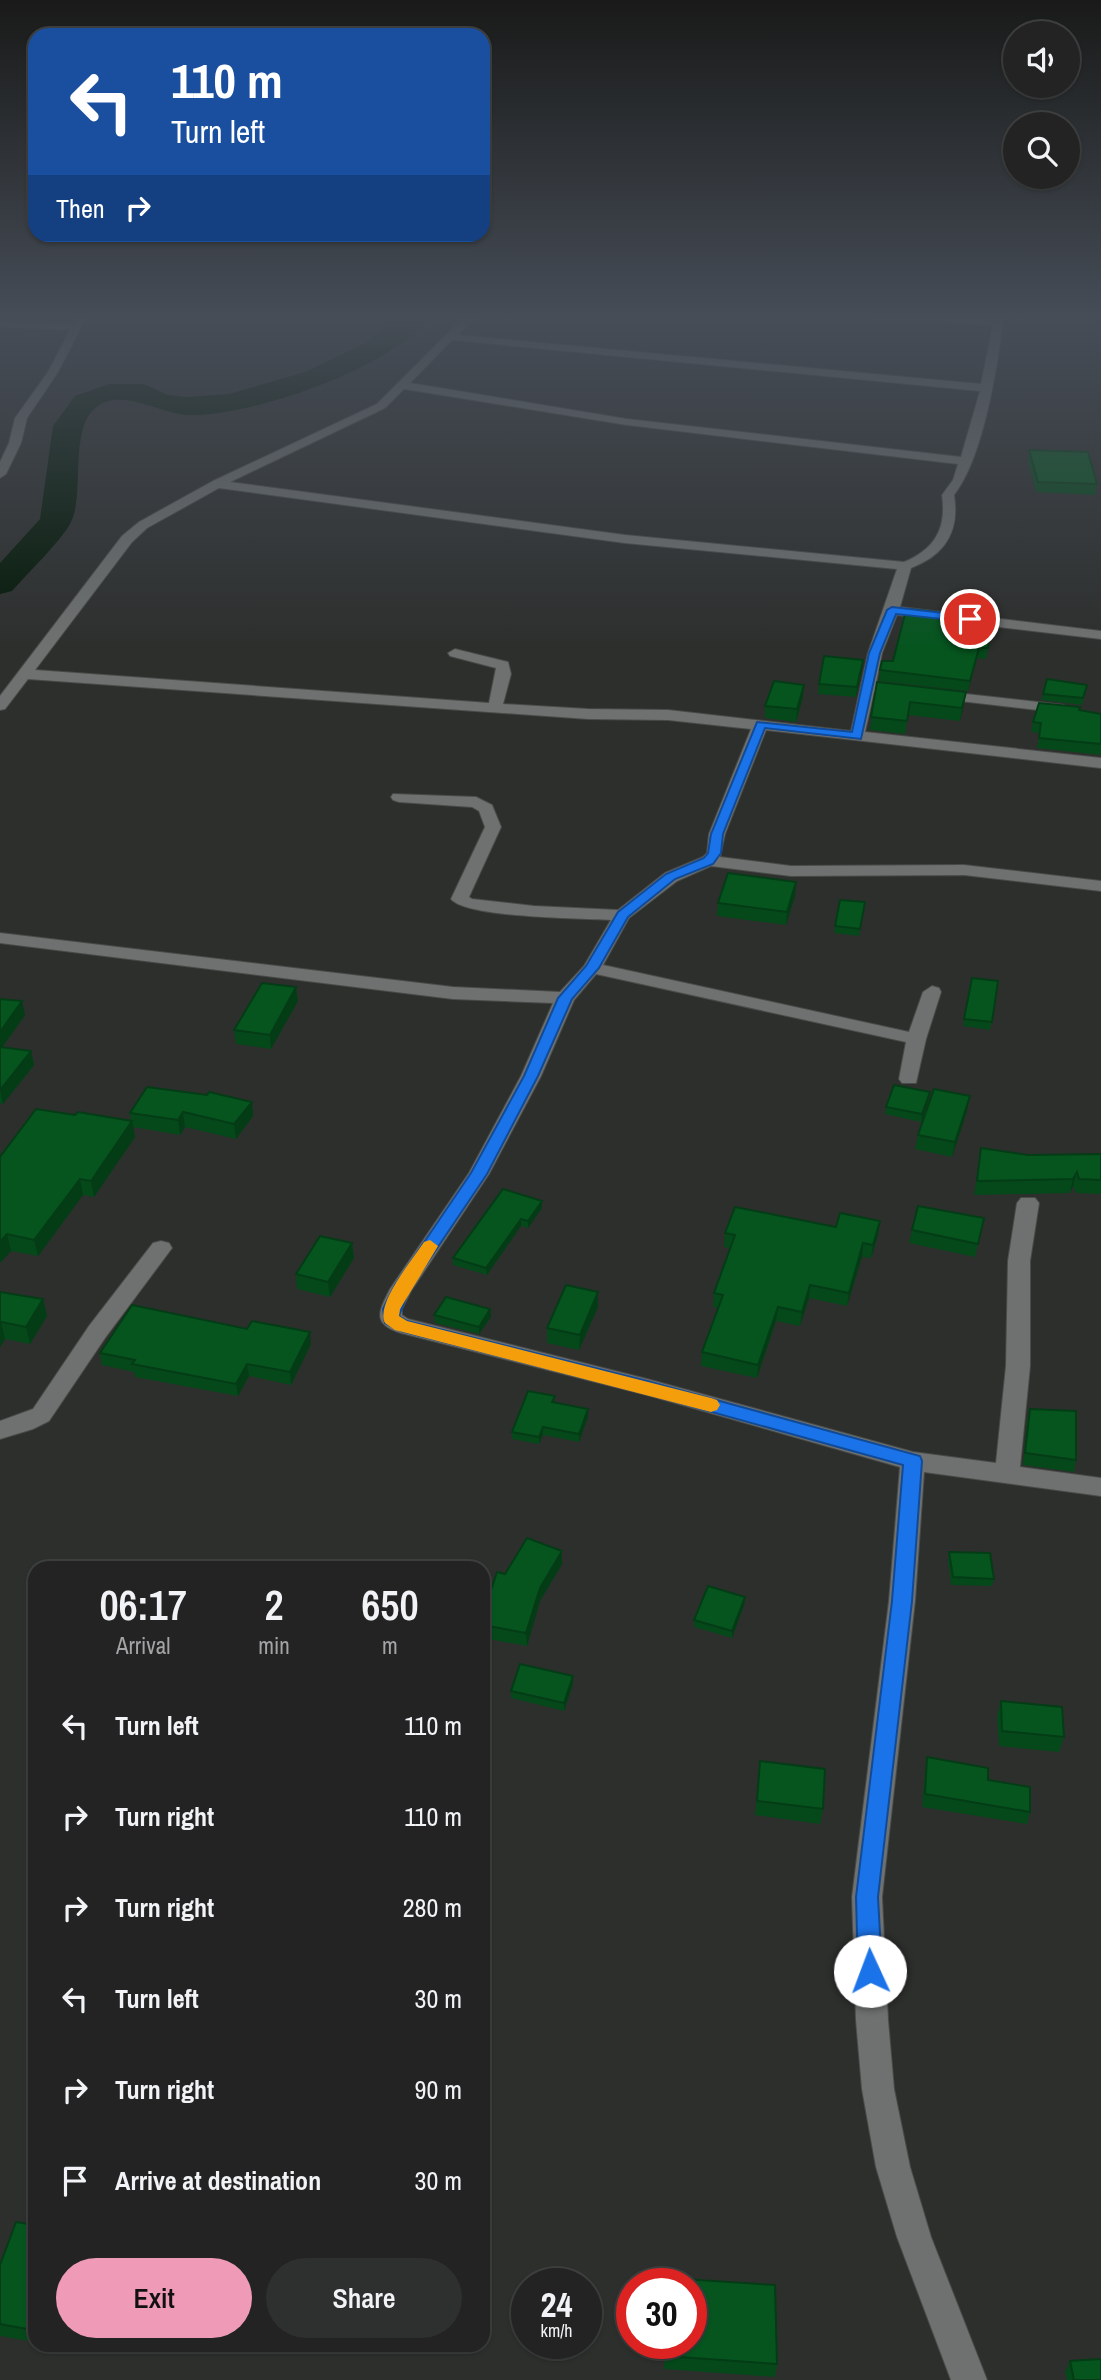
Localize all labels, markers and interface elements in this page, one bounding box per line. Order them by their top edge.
map controls [1003,21,1080,189]
button: sound [1003,21,1080,98]
text: 110 m [171,47,283,113]
icon: left [56,56,147,147]
text: Turn left [171,110,265,153]
button: search [1003,112,1080,189]
icon: right [119,189,157,227]
text: Then [56,191,105,226]
pin [940,589,1000,649]
icon: arrive [951,600,989,638]
text: 06:17 [99,1577,187,1633]
text: 2 [264,1577,284,1633]
text: 650 [361,1577,419,1633]
text: Arrival [116,1630,170,1661]
text: min [258,1630,290,1661]
text: m [382,1630,398,1661]
icon: left [56,1707,94,1745]
text: Turn left [115,1708,199,1743]
text: 110 m [404,1708,462,1743]
icon: right [56,1798,94,1836]
text: Turn right [115,1799,214,1834]
text: 110 m [404,1799,462,1834]
icon: right [56,1889,94,1927]
text: Turn right [115,1890,214,1925]
text: 280 m [403,1890,462,1925]
position arrow [833,1934,907,2008]
icon: left [56,1980,94,2018]
text: Turn left [115,1981,199,2016]
text: 30 m [415,1981,462,2016]
icon: right [56,2071,94,2109]
text: Turn right [115,2072,214,2107]
text: 90 m [415,2072,462,2107]
icon: arrive [56,2162,94,2200]
text: Arrive at destination [115,2163,321,2198]
text: 30 m [415,2163,462,2198]
button: Exit [56,2258,252,2338]
button: Share [266,2258,462,2338]
speed limit sign: 30 [616,2268,707,2359]
text: 24 [541,2281,572,2328]
text: km/h [541,2318,573,2343]

